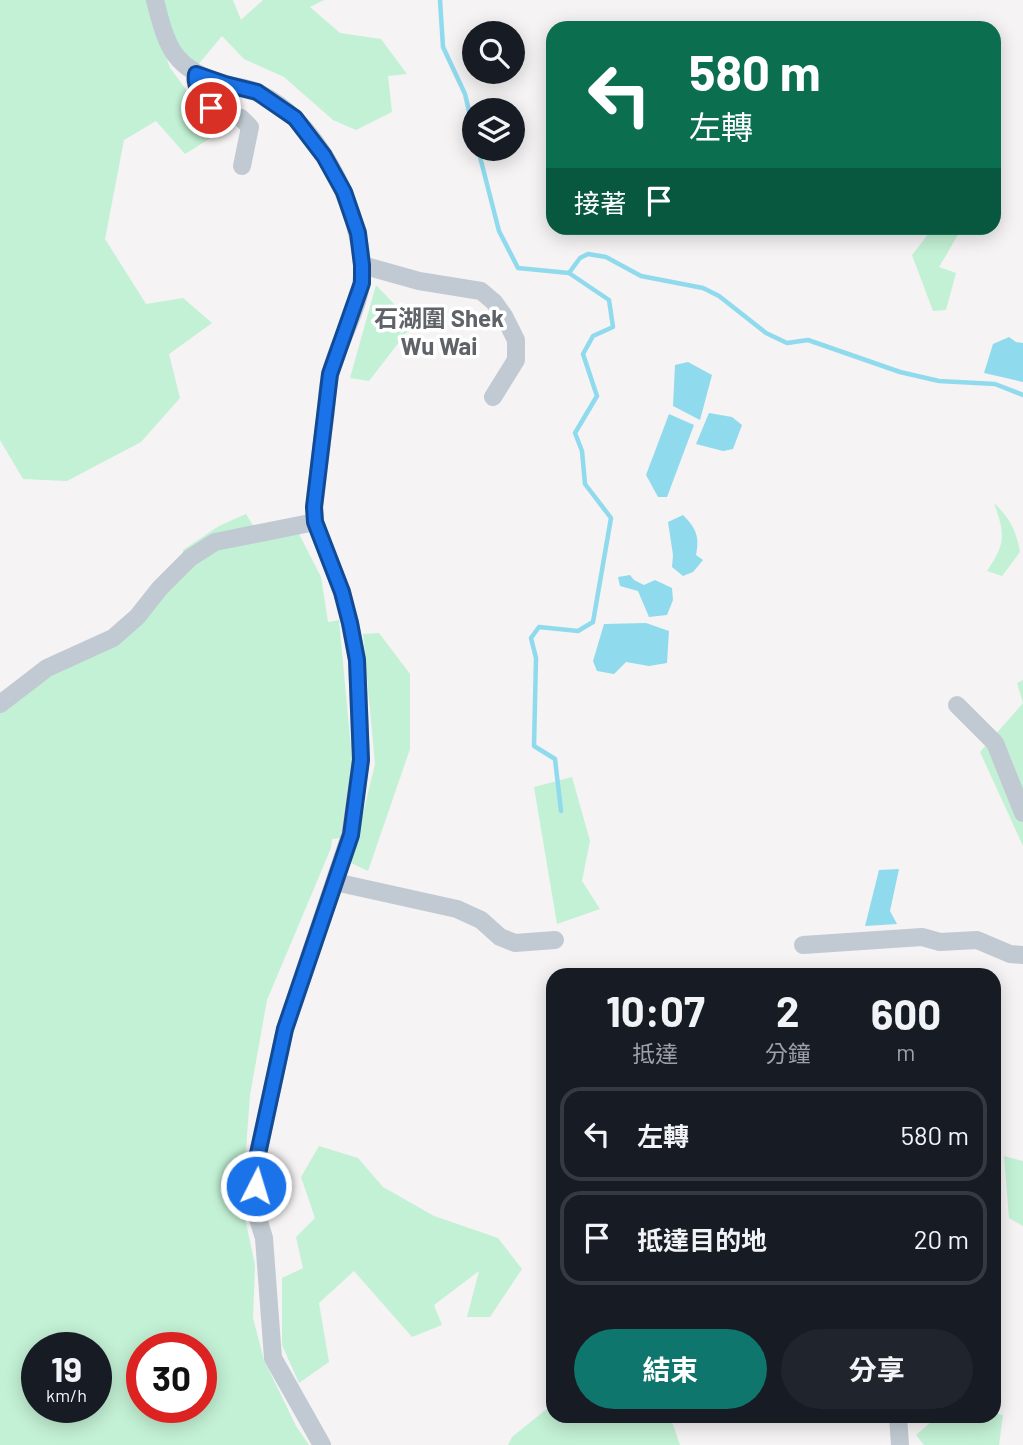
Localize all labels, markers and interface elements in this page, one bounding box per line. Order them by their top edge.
map controls [462,21,525,161]
button: search [462,21,525,84]
text: 580 m [689,42,821,101]
icon: left [574,49,665,140]
pin [181,78,241,138]
icon: arrive [192,89,230,127]
button: layers [462,98,525,161]
text: 左轉 [689,107,753,145]
icon: arrive [640,182,678,220]
text: 接著 [574,187,626,218]
district label: 石湖圍 Shek Wu Wai [374,303,504,360]
text: 10:07 [606,985,705,1035]
text: 2 [776,985,799,1035]
text: 600 [871,988,941,1038]
text: m [896,1038,915,1066]
text: 抵達 [632,1039,678,1067]
text: 分鐘 [765,1039,811,1067]
icon: left [578,1115,616,1153]
text: 580 m [901,1119,969,1150]
text: 左轉 [637,1120,689,1151]
position arrow [219,1149,293,1223]
icon: arrive [578,1219,616,1257]
text: 20 m [914,1223,969,1254]
text: 抵達目的地 [637,1224,767,1255]
button: 結束 [574,1329,767,1409]
button: 分享 [781,1329,973,1409]
speed limit sign: 30 [126,1332,217,1423]
text: 19 [51,1347,82,1389]
text: km/h [46,1384,87,1406]

